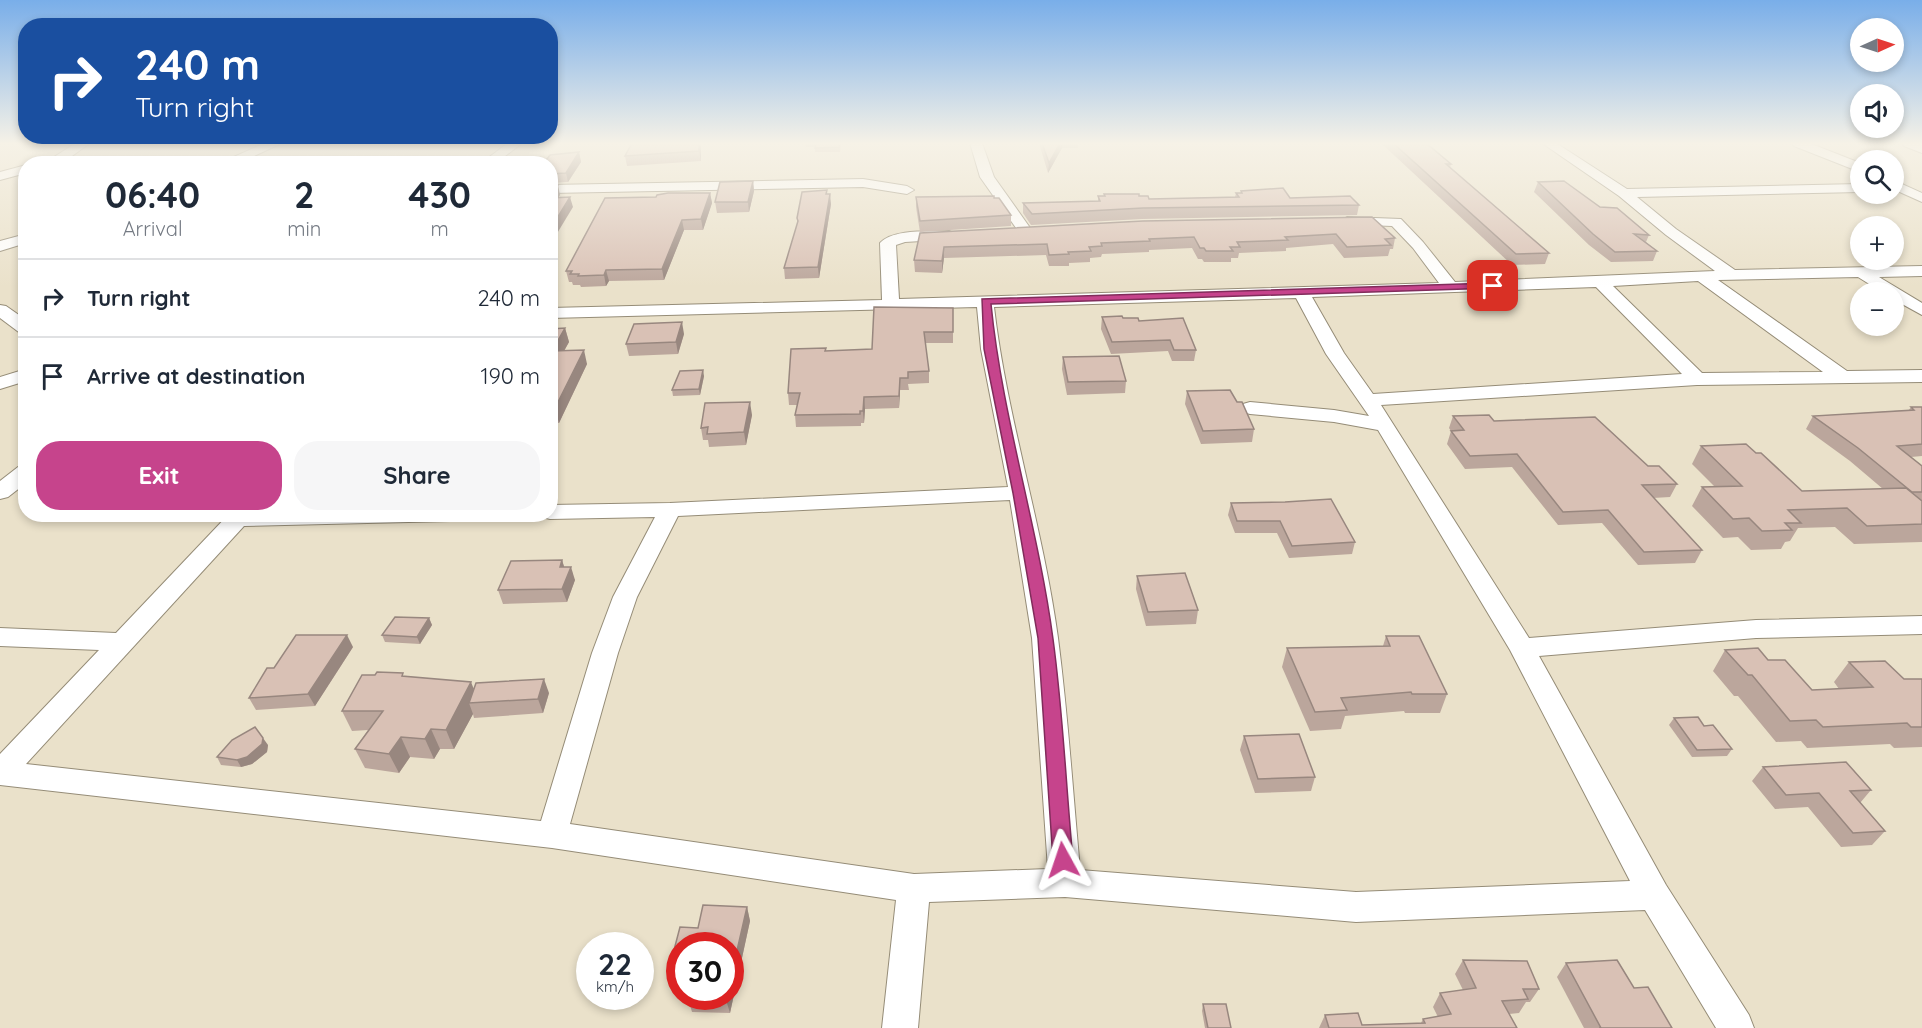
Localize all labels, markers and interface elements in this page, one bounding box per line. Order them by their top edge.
north arrow [1850,18,1904,72]
map controls [1850,18,1904,336]
text: 240 m [135,38,260,91]
icon: right [36,42,114,120]
button: sound [1850,84,1904,138]
text: Turn right [135,90,254,124]
button: search [1850,150,1904,204]
text: 06:40 [105,172,200,217]
text: 2 [294,172,314,217]
text: 430 [408,172,471,217]
text: Arrival [123,216,183,241]
text: min [287,216,321,241]
text: m [430,216,449,241]
button: + [1850,216,1904,270]
pin [1467,260,1518,311]
icon: arrive [1476,269,1509,302]
icon: right [36,282,69,315]
button: − [1850,282,1904,336]
text: Turn right [87,284,191,312]
text: 240 m [477,284,540,312]
icon: arrive [36,360,69,393]
text: Arrive at destination [87,362,305,390]
text: 190 m [480,362,540,390]
button: Exit [36,441,282,510]
button: Share [294,441,540,510]
position arrow [1031,828,1095,892]
speed limit sign: 30 [666,932,744,1010]
text: 22 [598,945,632,983]
text: km/h [596,977,634,996]

